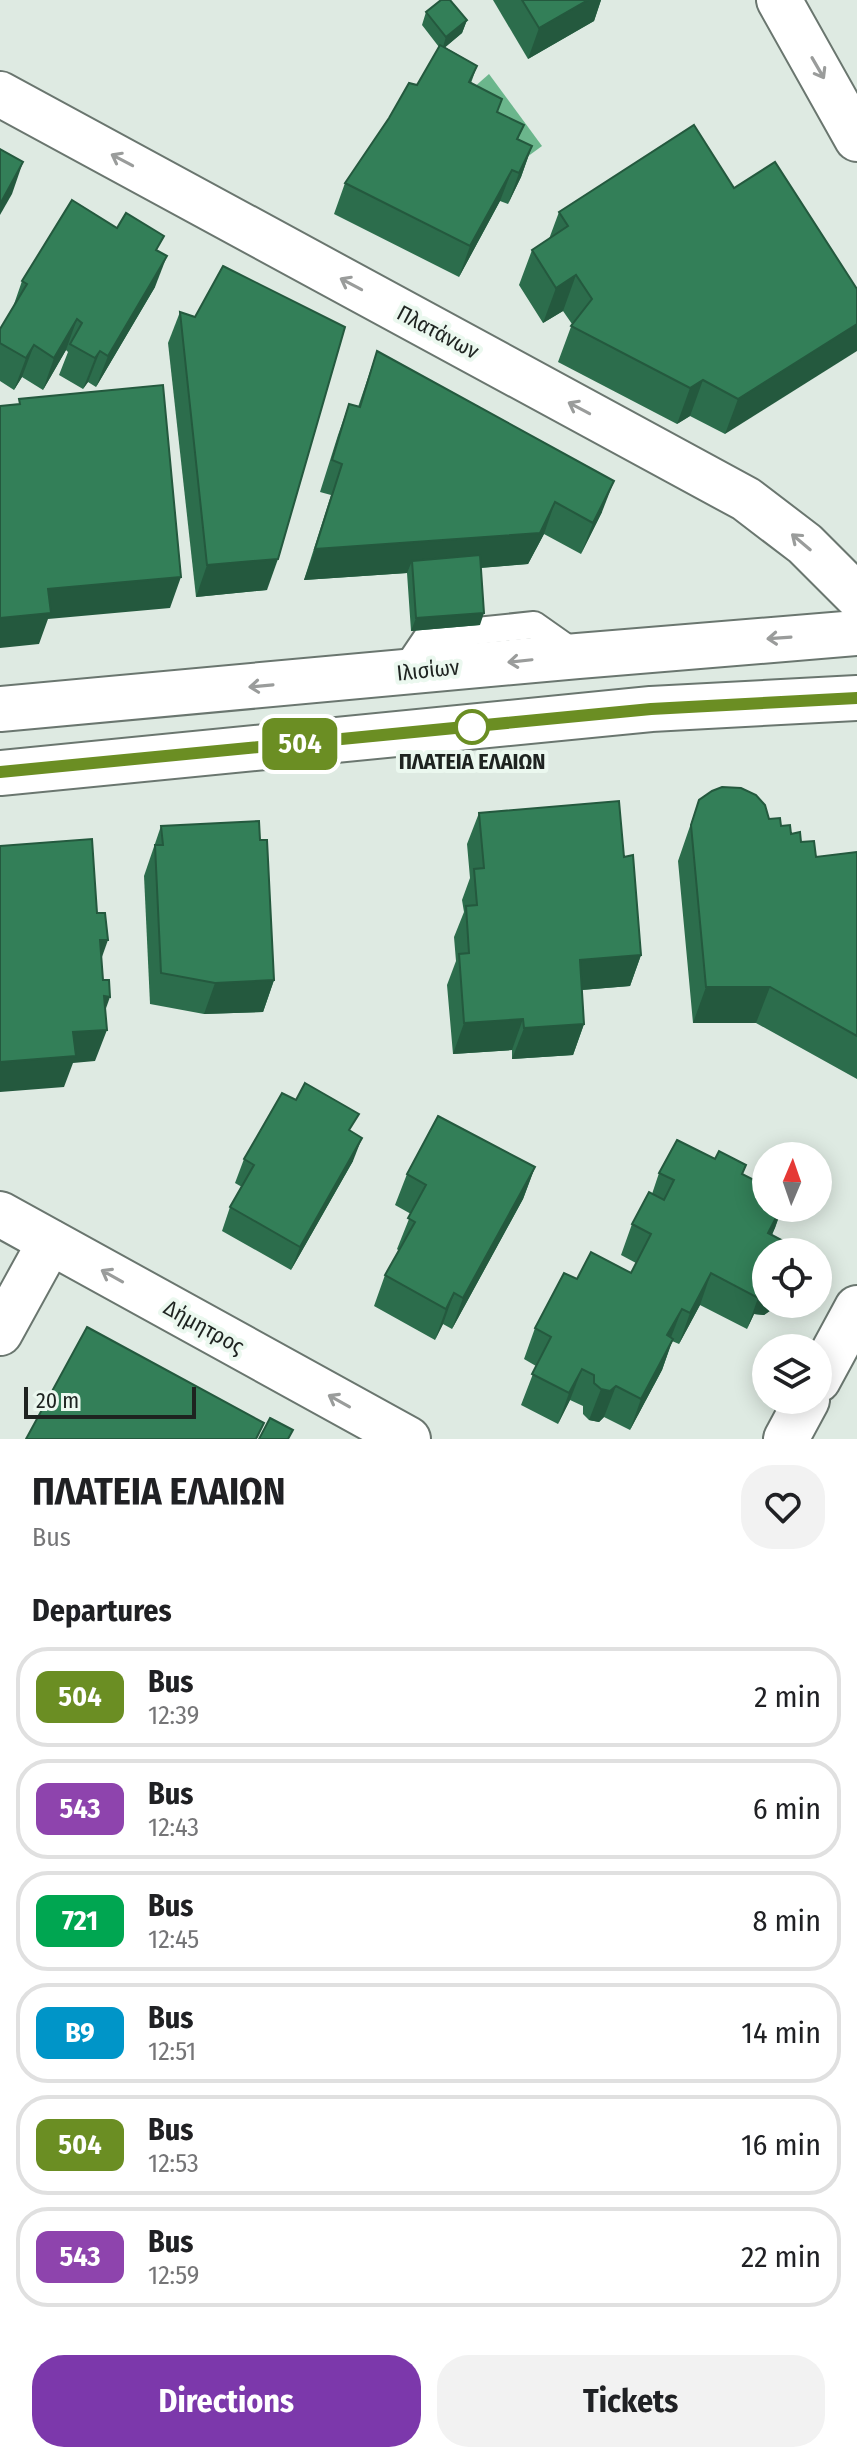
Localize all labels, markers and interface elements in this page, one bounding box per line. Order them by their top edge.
one-way arrow [810,56,826,79]
one-way arrow [111,152,134,168]
one-way arrow [339,276,363,292]
street label: Πλατάνων [392,299,484,365]
one-way arrow [568,400,592,416]
one-way arrow [792,533,812,551]
one-way arrow [766,631,793,646]
street label: Ιλισίων [395,653,461,687]
one-way arrow [507,654,534,669]
one-way arrow [248,679,275,694]
marker: ΠΛΑΤΕΙΑ ΕΛΑΙΩΝ [455,710,489,744]
line badge: 504 [254,718,346,770]
text: 504 [278,727,322,760]
place label: ΠΛΑΤΕΙΑ ΕΛΑΙΩΝ [399,748,545,775]
north arrow [752,1142,832,1222]
map controls [752,1142,832,1414]
button: locate [752,1238,832,1318]
one-way arrow [100,1268,124,1283]
street label: Δήμητρος [159,1294,249,1360]
button: layers [752,1334,832,1414]
scale bar [24,1383,196,1419]
text: 20 m [36,1387,79,1414]
one-way arrow [328,1393,352,1409]
button: heart [741,1465,825,1549]
text: ΠΛΑΤΕΙΑ ΕΛΑΙΩΝ [32,1469,285,1515]
text: Bus [32,1522,71,1553]
text: Departures [32,1593,172,1629]
text: Bus [148,1664,193,1700]
text: 2 min [754,1679,821,1715]
text: 504 [58,1680,102,1713]
text: 12:39 [148,1700,199,1731]
text: Bus [148,1776,193,1812]
text: 6 min [753,1791,821,1827]
text: 543 [59,1792,101,1825]
text: 12:43 [148,1812,199,1843]
text: Bus [148,1888,193,1924]
text: 8 min [753,1903,821,1939]
text: 721 [62,1904,98,1937]
text: 12:45 [148,1924,199,1955]
text: Bus [148,2000,193,2036]
text: 14 min [741,2015,821,2051]
text: Β9 [65,2016,95,2049]
text: 12:51 [148,2036,196,2067]
text: Bus [148,2112,193,2148]
text: 16 min [741,2127,821,2163]
text: 504 [58,2128,102,2161]
text: 12:53 [148,2148,199,2179]
text: Bus [148,2224,193,2260]
text: 22 min [741,2239,821,2275]
text: 543 [59,2240,101,2273]
text: 12:59 [148,2260,199,2291]
button: Directions [32,2355,421,2447]
button: Tickets [437,2355,825,2447]

